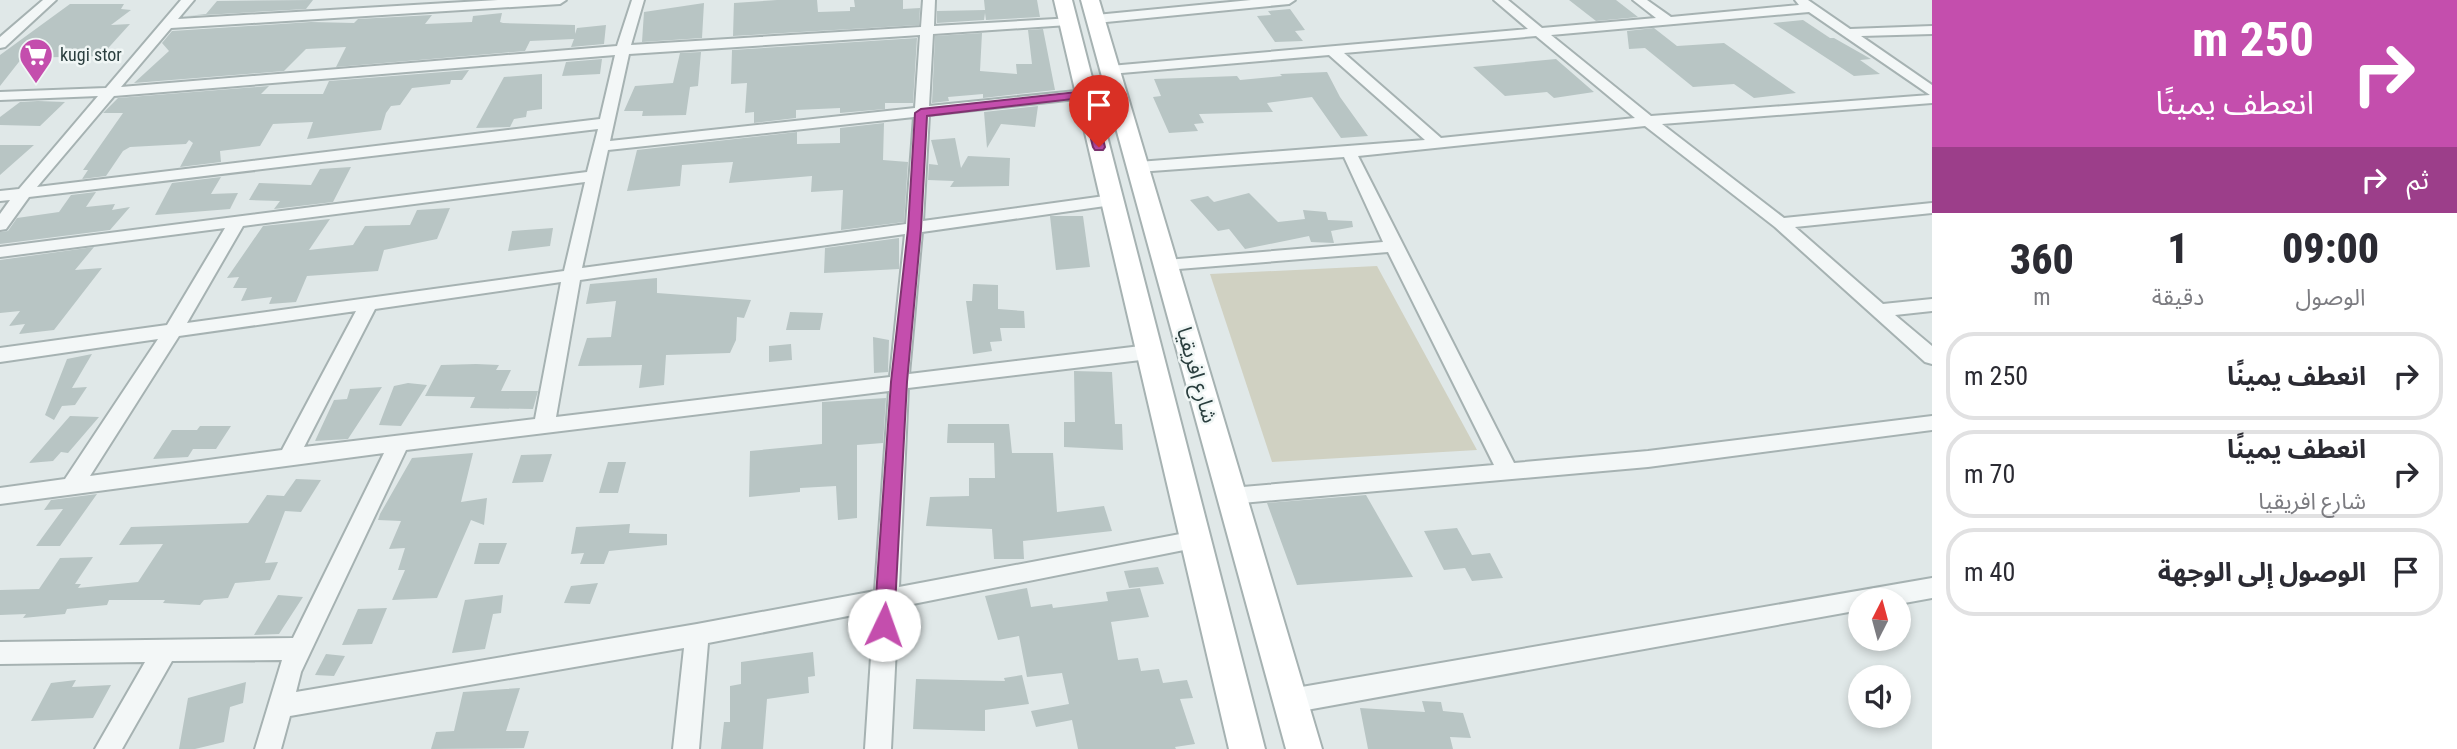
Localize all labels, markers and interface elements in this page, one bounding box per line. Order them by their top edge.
text: 250 m [2192,11,2314,68]
icon: right [2338,28,2429,119]
supermarket icon: kugi stor [17,36,55,85]
place label: kugi stor [60,44,122,65]
pin [1069,75,1129,147]
text: انعطف يمينًا [2156,84,2314,122]
icon: arrive [1080,86,1118,124]
icon: right [2355,161,2393,199]
text: ثم [2407,165,2429,195]
text: 1 [2167,224,2189,273]
text: 09:00 [2282,224,2379,273]
text: 360 [2010,235,2074,284]
text: m [2033,284,2051,311]
text: دقيقة [2152,284,2204,311]
text: الوصول [2296,284,2366,311]
street label: شارع افريقيا [1169,324,1222,426]
icon: right [2387,357,2425,395]
text: 250 m [1964,361,2028,391]
text: انعطف يمينًا [2227,361,2366,391]
text: انعطف يمينًا [2227,434,2366,464]
icon: right [2387,455,2425,493]
text: 70 m [1964,459,2015,489]
text: شارع افريقيا [2258,488,2366,515]
icon: arrive [2387,553,2425,591]
text: 40 m [1964,557,2015,587]
text: الوصول إلى الوجهة [2158,557,2366,587]
position arrow [847,588,921,662]
north arrow [1848,588,1911,651]
map controls [1848,588,1911,728]
button: sound [1848,665,1911,728]

